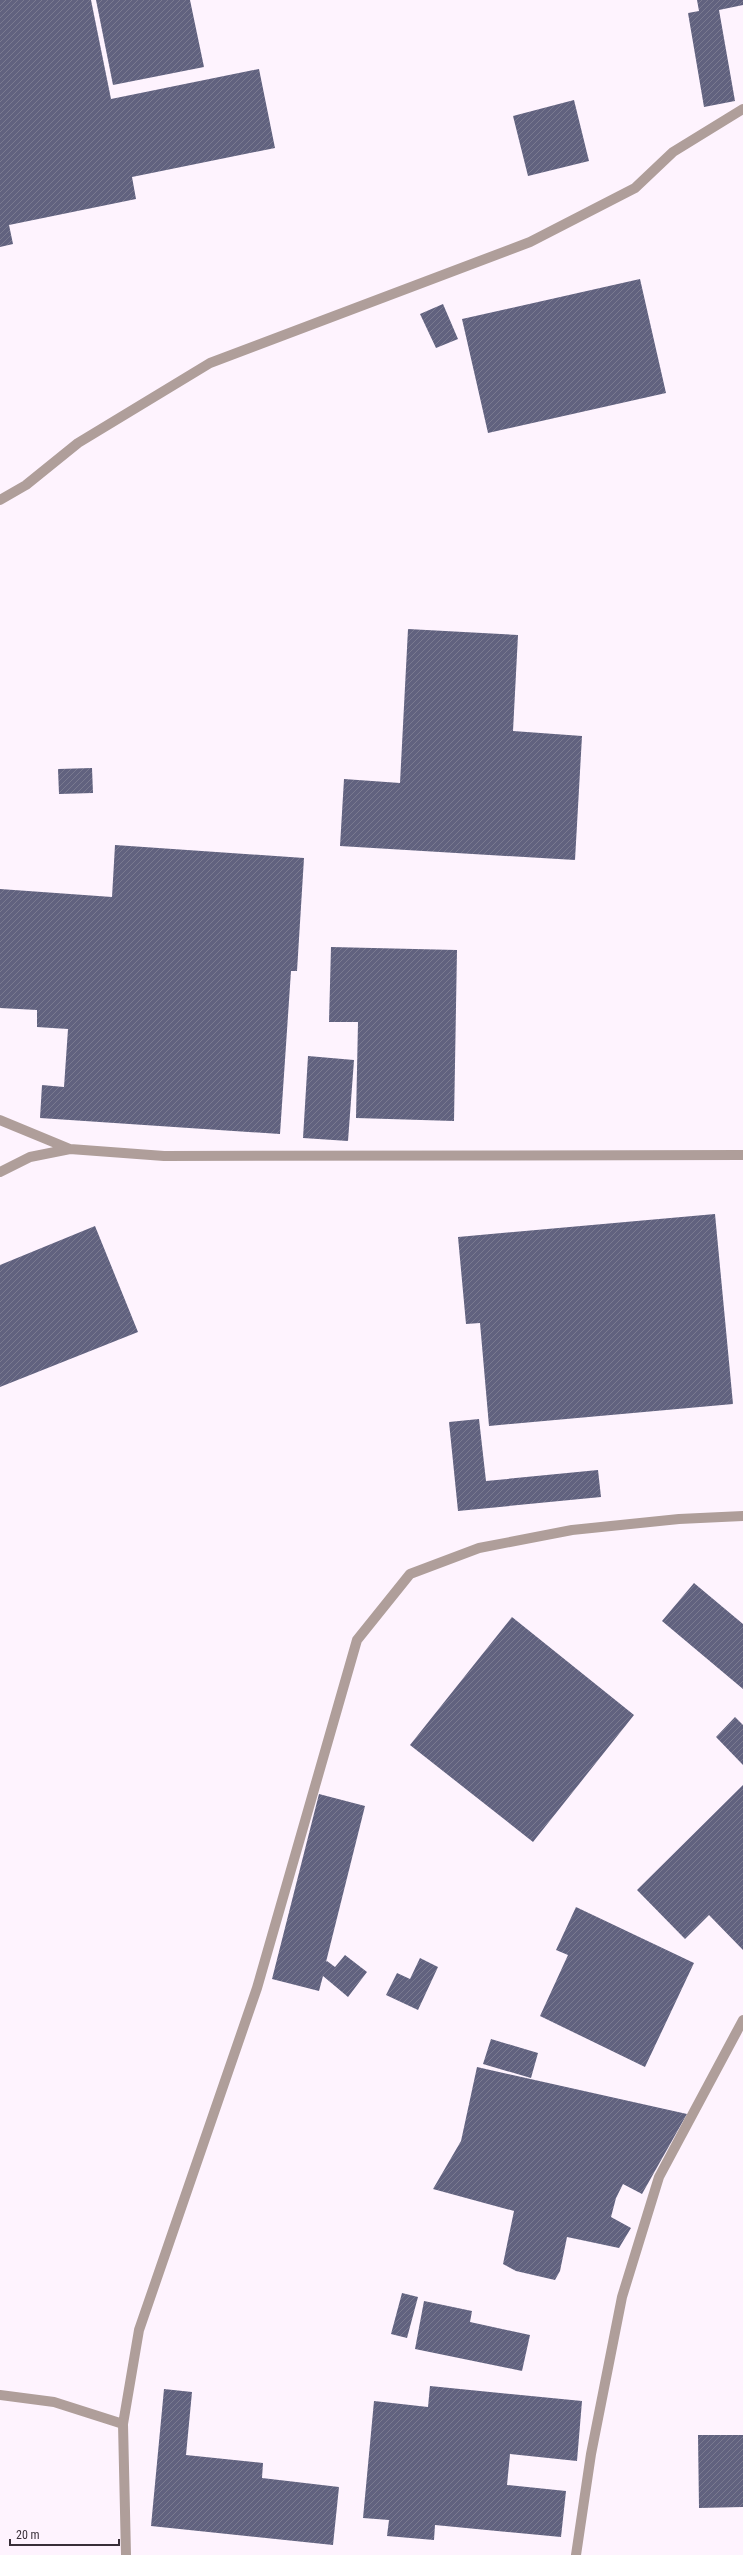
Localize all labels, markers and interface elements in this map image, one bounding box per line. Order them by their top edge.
scale bar [10,2521,119,2547]
text: 20 m [16,2528,40,2542]

